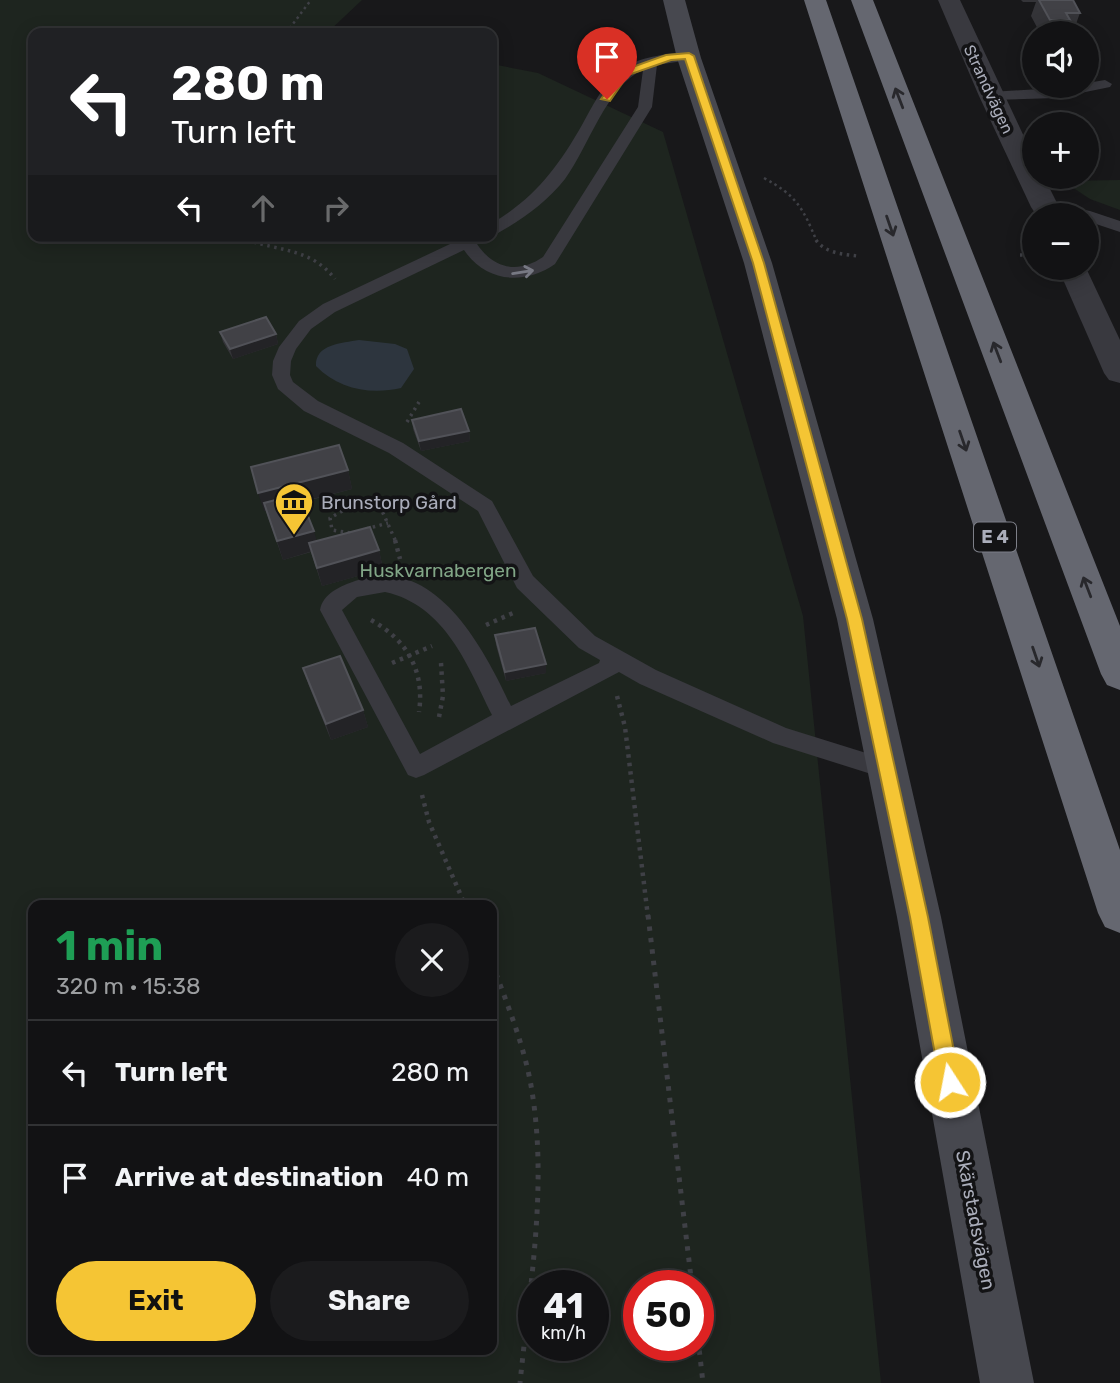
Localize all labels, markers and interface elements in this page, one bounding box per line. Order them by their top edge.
map controls [1022,21,1099,280]
button: sound [1022,21,1099,98]
pin [577,27,637,99]
icon: arrive [588,38,626,76]
street label: Strandvägen [960,42,1017,137]
text: 280 m [171,54,325,112]
icon: left [56,56,147,147]
one-way arrow [892,88,905,110]
button: + [1022,112,1099,189]
text: Turn left [171,113,296,151]
icon: left [171,189,209,227]
icon: ahead [244,189,282,227]
icon: right [317,189,355,227]
button: − [1022,203,1099,280]
one-way arrow [885,214,897,236]
one-way arrow [511,265,534,278]
one-way arrow [989,341,1002,363]
one-way arrow [958,430,970,452]
museum icon: Brunstorp Gård [273,481,315,536]
place label: Brunstorp Gård [321,491,457,514]
road number: E 4 [974,522,1016,552]
park label: Huskvarnabergen [360,559,516,582]
one-way arrow [1079,577,1092,599]
one-way arrow [1030,646,1043,668]
text: 1 min [56,921,163,971]
button: close [395,923,469,997]
text: 320 m · 15:38 [56,972,201,1000]
position arrow [913,1045,987,1119]
icon: left [56,1054,94,1092]
text: Turn left [115,1057,227,1088]
text: 280 m [391,1057,469,1088]
street label: Skärstadsvägen [951,1148,1000,1292]
icon: arrive [56,1159,94,1197]
text: Arrive at destination [115,1162,383,1193]
text: 40 m [407,1162,469,1193]
button: Exit [56,1261,256,1341]
button: Share [270,1261,469,1341]
speed limit sign: 50 [623,1270,714,1361]
text: 41 [543,1285,584,1327]
text: km/h [541,1322,586,1344]

